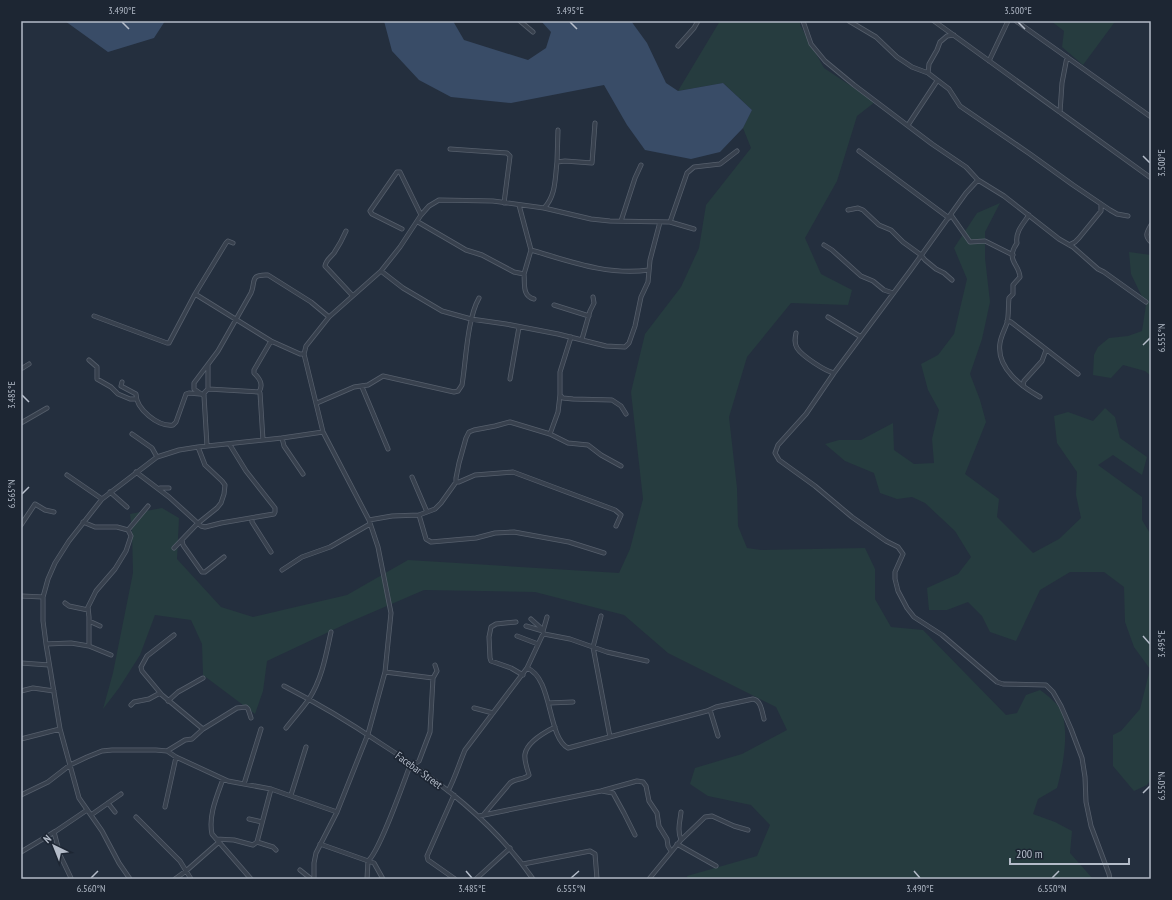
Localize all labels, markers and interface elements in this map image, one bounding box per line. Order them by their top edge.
text: 3.490°E [108,4,136,17]
text: 3.495°E [556,4,584,17]
text: 3.500°E [1004,4,1032,17]
text: 3.500°E [1155,149,1168,177]
text: 6.555°N [1155,324,1168,352]
text: 3.485°E [5,381,18,409]
text: 6.565°N [5,480,18,508]
text: 3.495°E [1155,630,1168,658]
street label: Facebar Street [393,748,445,792]
text: 6.550°N [1155,772,1168,800]
north arrow [34,826,74,866]
text: N [40,832,54,846]
scale bar [1010,840,1129,866]
text: 200 m [1016,846,1043,861]
text: 6.560°N [77,882,105,895]
text: 3.485°E [458,882,486,895]
text: 6.555°N [557,882,585,895]
text: 3.490°E [906,882,934,895]
text: 6.550°N [1038,882,1066,895]

